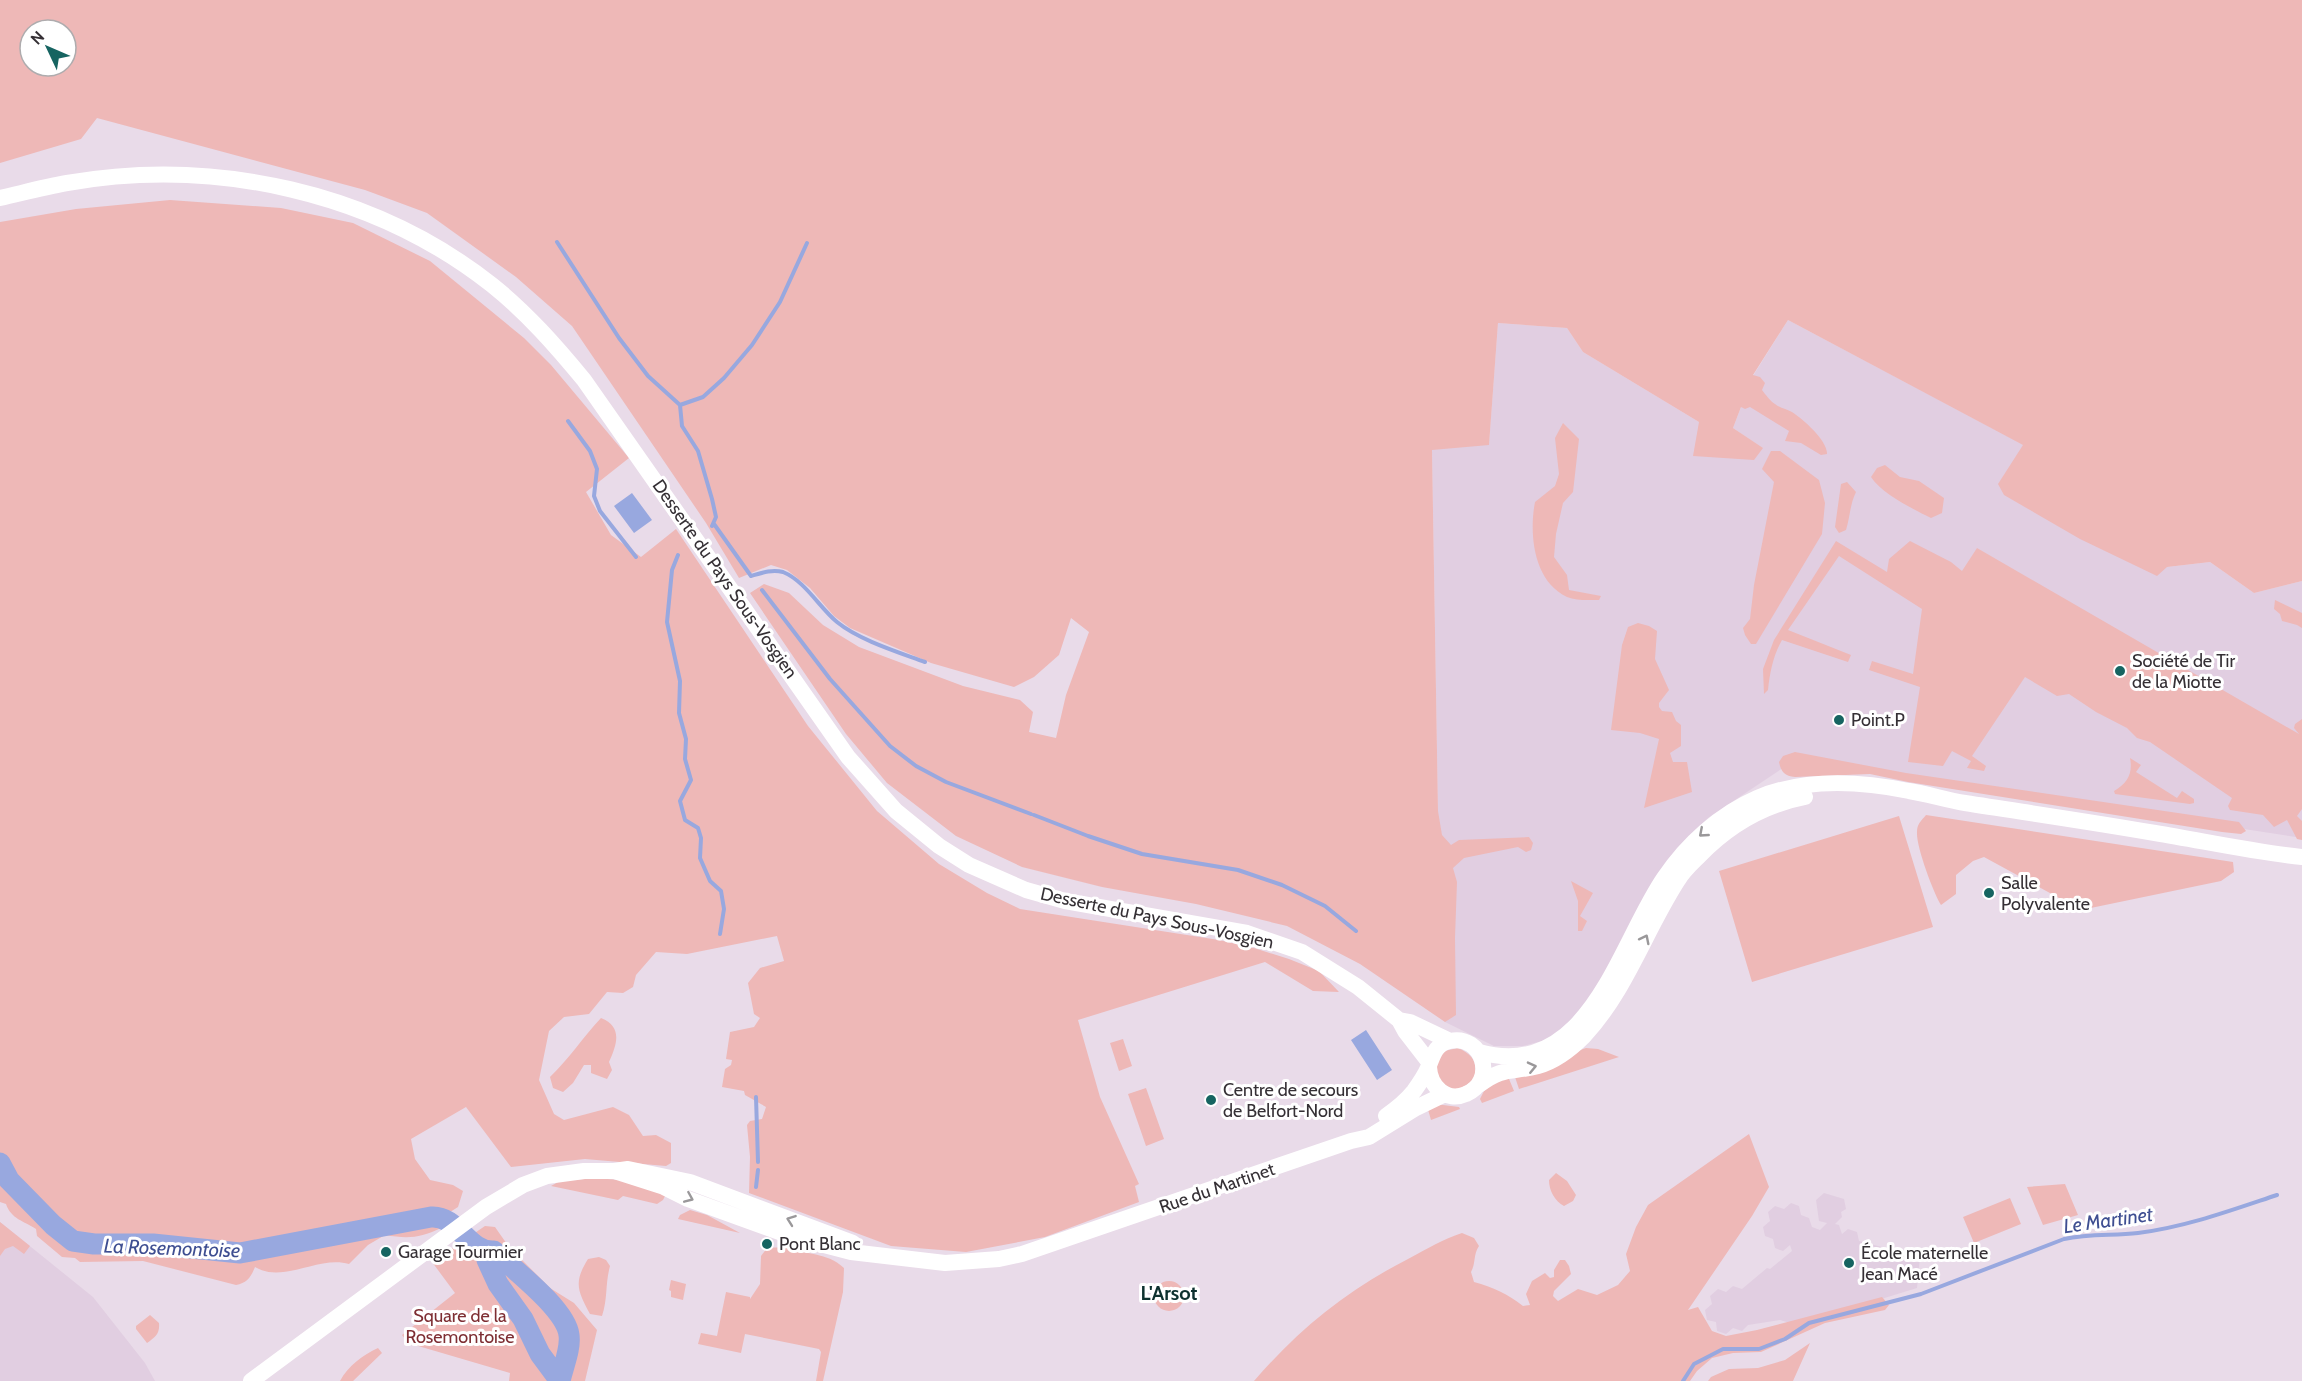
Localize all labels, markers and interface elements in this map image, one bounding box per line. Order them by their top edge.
north arrow [18,18,78,78]
text: N [27,27,48,49]
street label: Desserte du Pays Sous-Vosgien [648,475,802,683]
place label: Société de Tir de la Miotte [2132,650,2235,693]
marker: Société de Tir de la Miotte [2113,664,2127,678]
place label: Point.P [1851,709,1905,731]
marker: Point.P [1832,713,1846,727]
one-way arrow [1700,826,1710,837]
place label: Salle Polyvalente [2001,872,2090,915]
street label: Desserte du Pays Sous-Vosgien [1038,883,1276,953]
marker: Salle Polyvalente [1982,886,1996,900]
one-way arrow [1638,935,1650,946]
one-way arrow [1527,1061,1537,1074]
place label: Centre de secours de Belfort-Nord [1223,1079,1358,1122]
marker: Centre de secours de Belfort-Nord [1204,1093,1218,1107]
street label: Rue du Martinet [1156,1158,1278,1218]
one-way arrow [682,1191,693,1203]
water label: Le Martinet [2062,1202,2155,1238]
one-way arrow [786,1215,797,1227]
place label: Pont Blanc [779,1233,861,1255]
water label: La Rosemontoise [103,1234,241,1262]
marker: Pont Blanc [760,1237,774,1251]
place label: Garage Tourmier [398,1241,523,1263]
place label: École maternelle Jean Macé [1860,1242,1988,1285]
marker: Garage Tourmier [379,1245,393,1259]
marker: École maternelle Jean Macé [1842,1256,1856,1270]
district label: L'Arsot [1141,1281,1198,1305]
park label: Square de la Rosemontoise [405,1305,515,1348]

